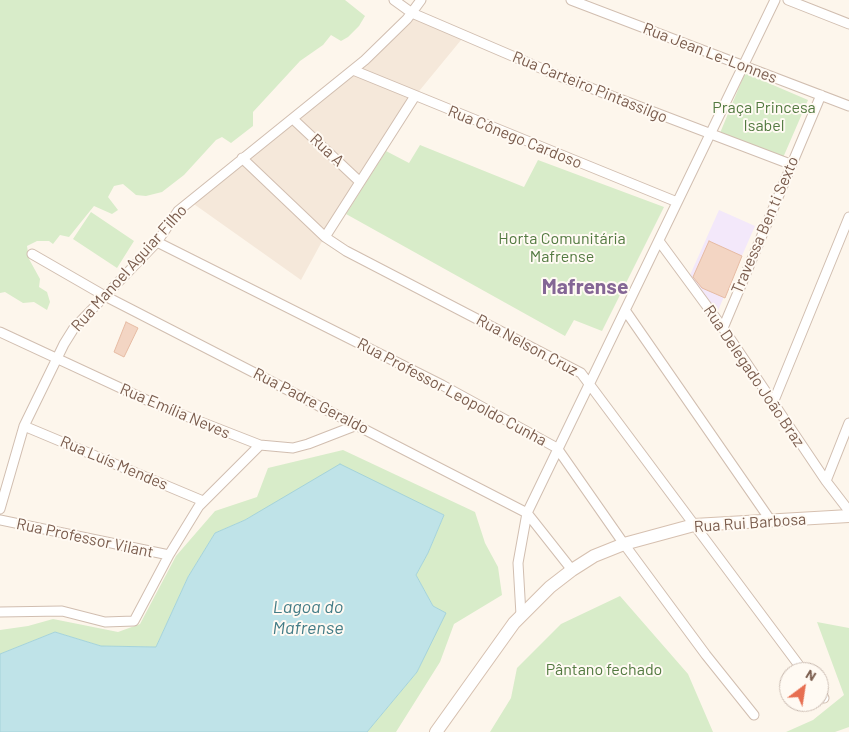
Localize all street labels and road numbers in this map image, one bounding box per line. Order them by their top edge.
street label: Rua Jean Le-Lonnes [640,19,780,87]
street label: Rua Carteiro Pintassilgo [510,47,670,127]
street label: Rua Cônego Cardoso [445,101,585,173]
street label: Rua A [306,130,348,170]
street label: Travessa Ben ti Sexto [727,153,803,297]
street label: Rua Manoel Aguiar Filho [67,201,191,335]
street label: Rua Delegado João Braz [699,301,809,451]
street label: Rua Nelson Cruz [473,310,581,380]
street label: Rua Professor Leopoldo Cunha [354,334,550,450]
street label: Rua Padre Geraldo [250,364,372,438]
street label: Rua Emília Neves [117,379,233,443]
street label: Rua Luís Mendes [57,432,171,494]
street label: Rua Rui Barbosa [693,509,807,537]
street label: Rua Professor Vilant [15,514,155,562]

